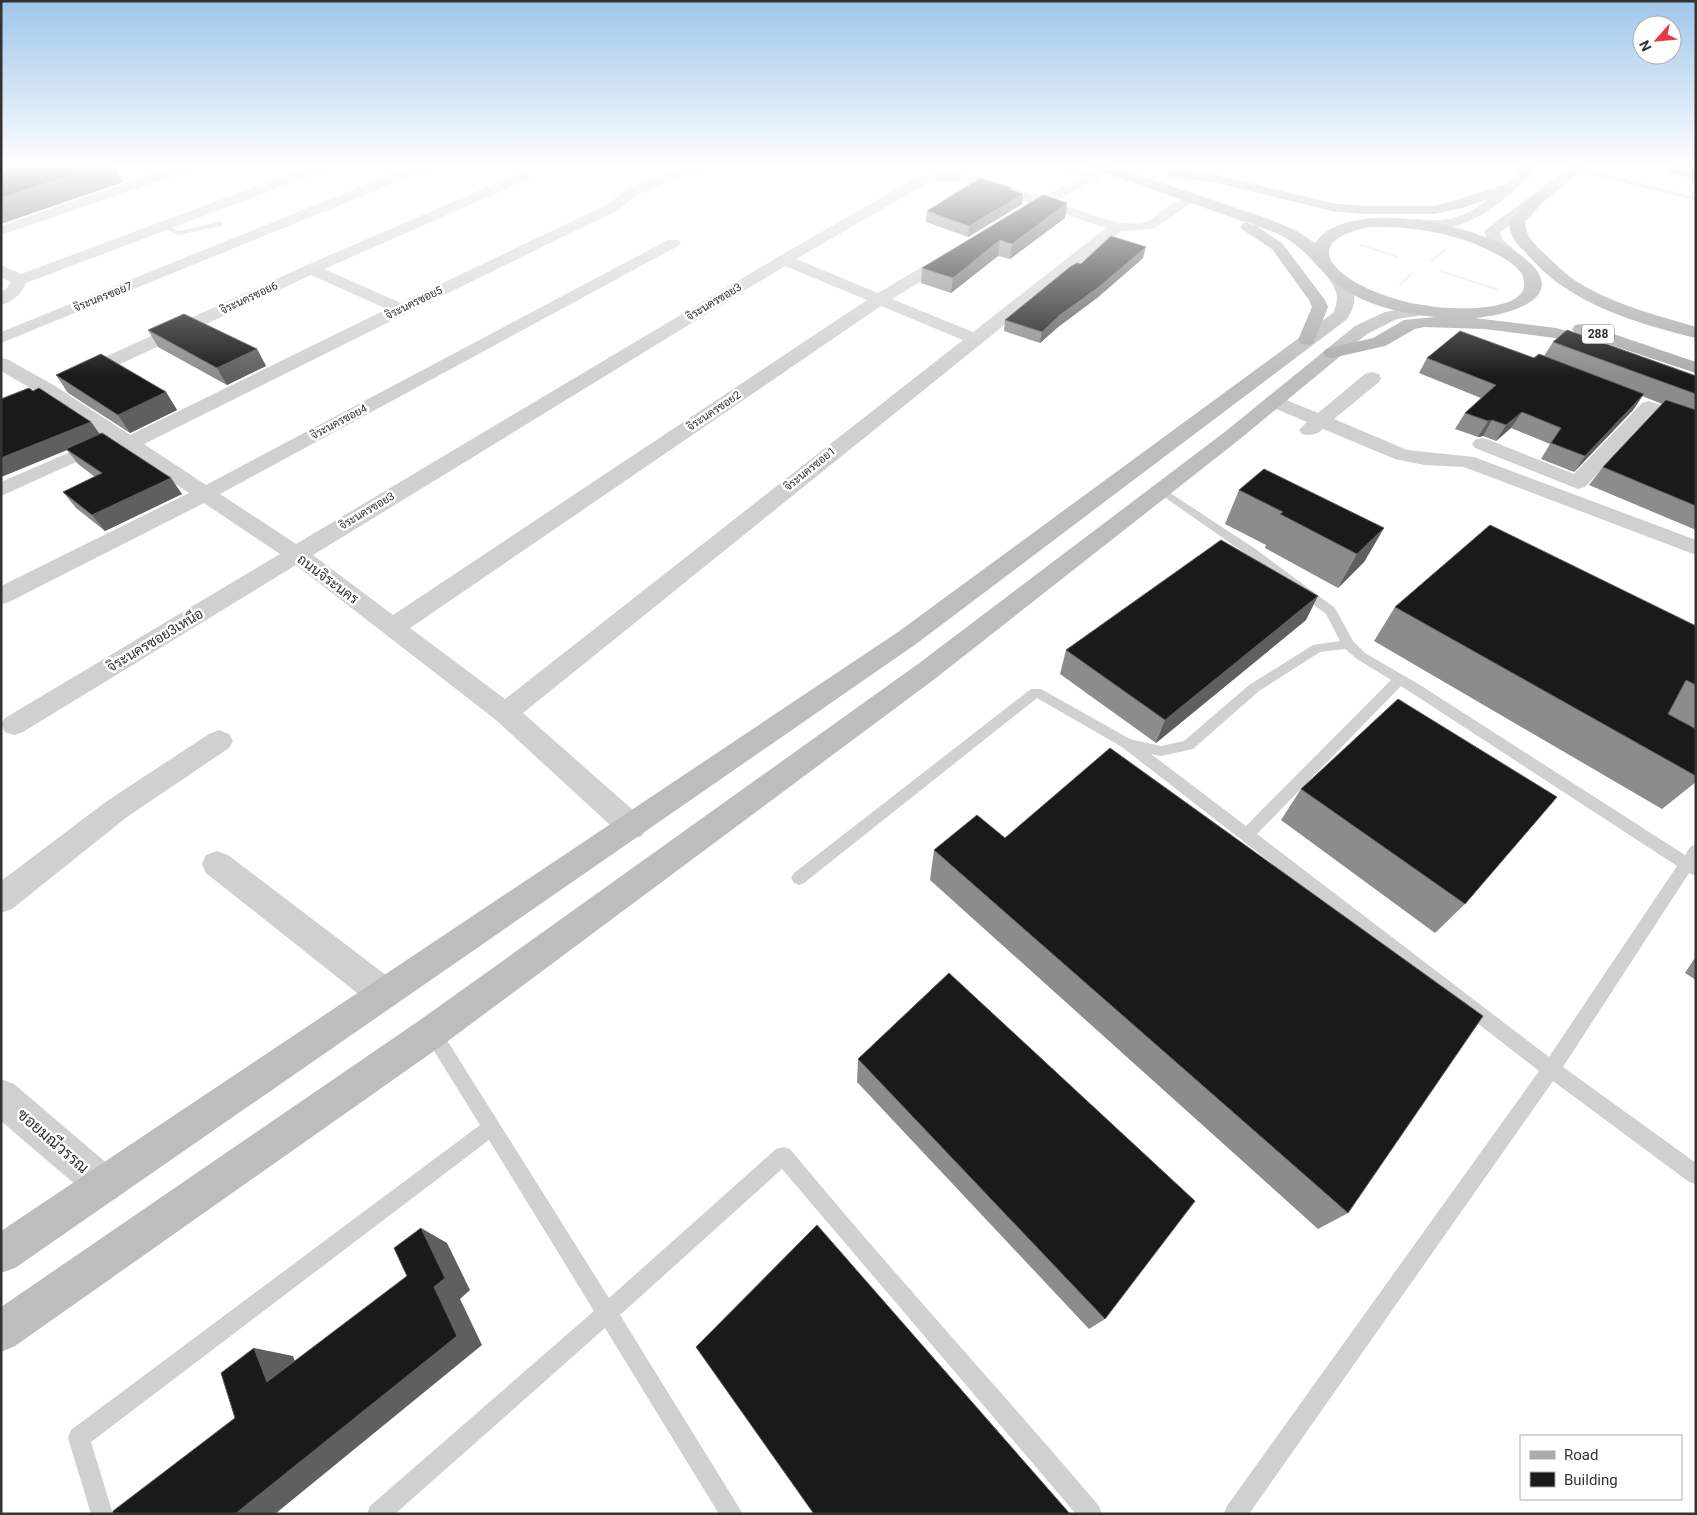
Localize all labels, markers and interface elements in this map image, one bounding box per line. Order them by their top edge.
north arrow [1632,15,1682,65]
text: N [1636,38,1655,54]
street label: จิระนครซอย7 [72,279,134,315]
street label: จิระนครซอย6 [218,279,280,317]
street label: จิระนครซอย3 [684,280,744,324]
street label: จิระนครซอย5 [383,284,445,322]
road number: 288 [1582,324,1614,344]
street label: จิระนครซอย2 [685,388,743,434]
street label: จิระนครซอย4 [309,402,369,442]
street label: จิระนครซอย1 [782,444,838,494]
street label: จิระนครซอย3 [337,489,397,533]
street label: ถนนจิระนคร [294,551,362,607]
street label: จิระนครซอย3เหนือ [103,604,206,675]
street label: ซอยมณีวรรณ [13,1103,94,1177]
legend [1520,1435,1682,1500]
text: Road [1564,1446,1598,1464]
text: Building [1564,1471,1618,1489]

